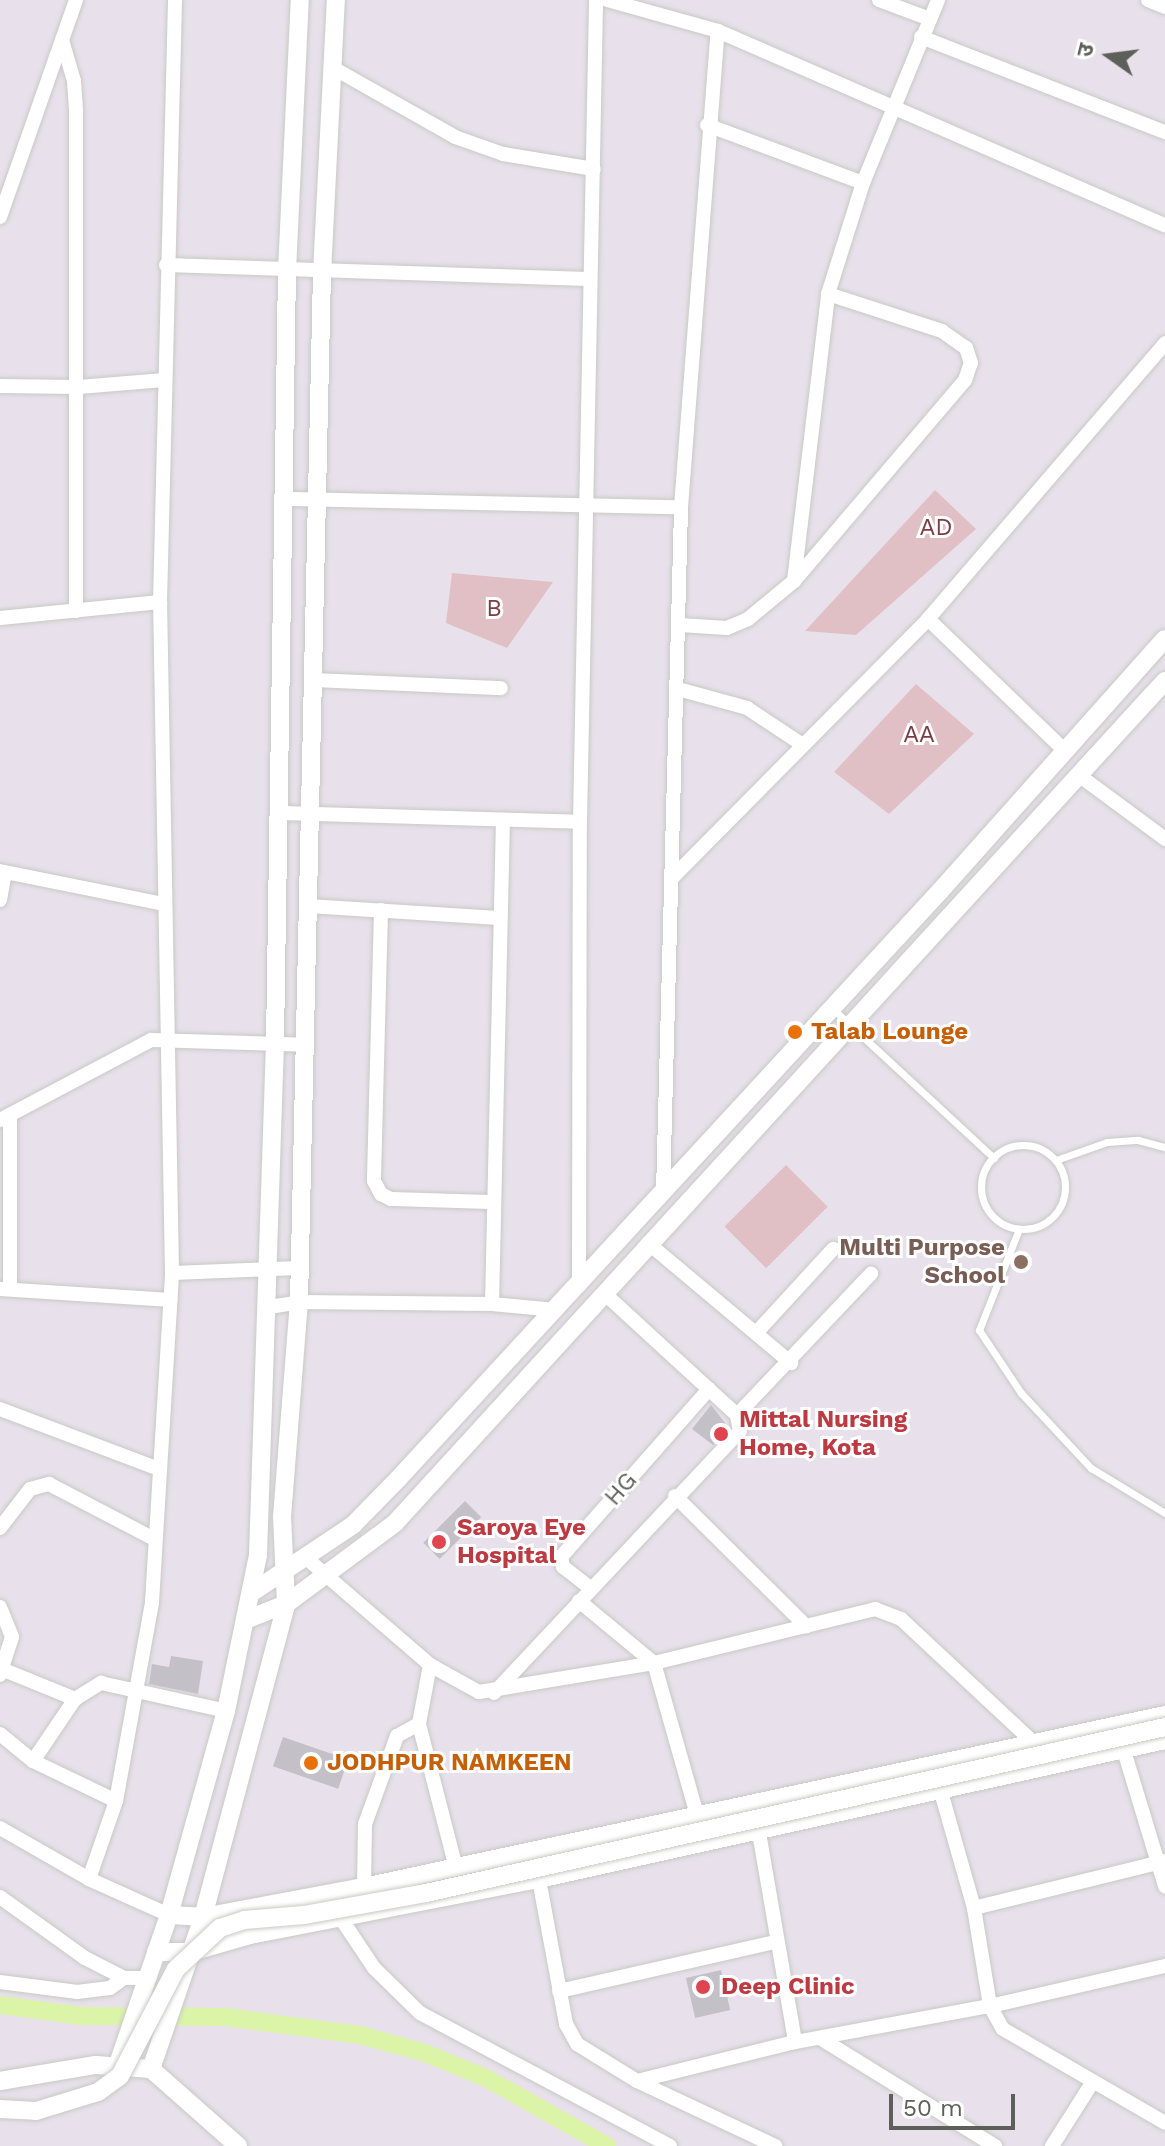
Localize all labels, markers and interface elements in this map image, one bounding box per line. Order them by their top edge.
north arrow [1069,16,1149,96]
text: उ [1072,41,1099,59]
park label: AD [919,514,953,542]
park label: B [486,595,502,623]
park label: AA [903,721,935,749]
place label: Talab Lounge [811,1018,968,1046]
marker: Talab Lounge [786,1023,804,1041]
place label: Multi Purpose School [839,1234,1005,1290]
marker: Multi Purpose School [1012,1253,1030,1271]
place label: Mittal Nursing Home, Kota [739,1406,907,1462]
marker: Mittal Nursing Home, Kota [710,1423,732,1445]
street label: HG [599,1466,643,1512]
place label: Saroya Eye Hospital [457,1514,586,1570]
marker: Saroya Eye Hospital [428,1531,450,1553]
place label: JODHPUR NAMKEEN [327,1749,572,1777]
marker: JODHPUR NAMKEEN [302,1754,320,1772]
place label: Deep Clinic [721,1973,855,2001]
marker: Deep Clinic [692,1976,714,1998]
scale bar [893,2078,1019,2128]
text: 50 m [903,2094,963,2122]

